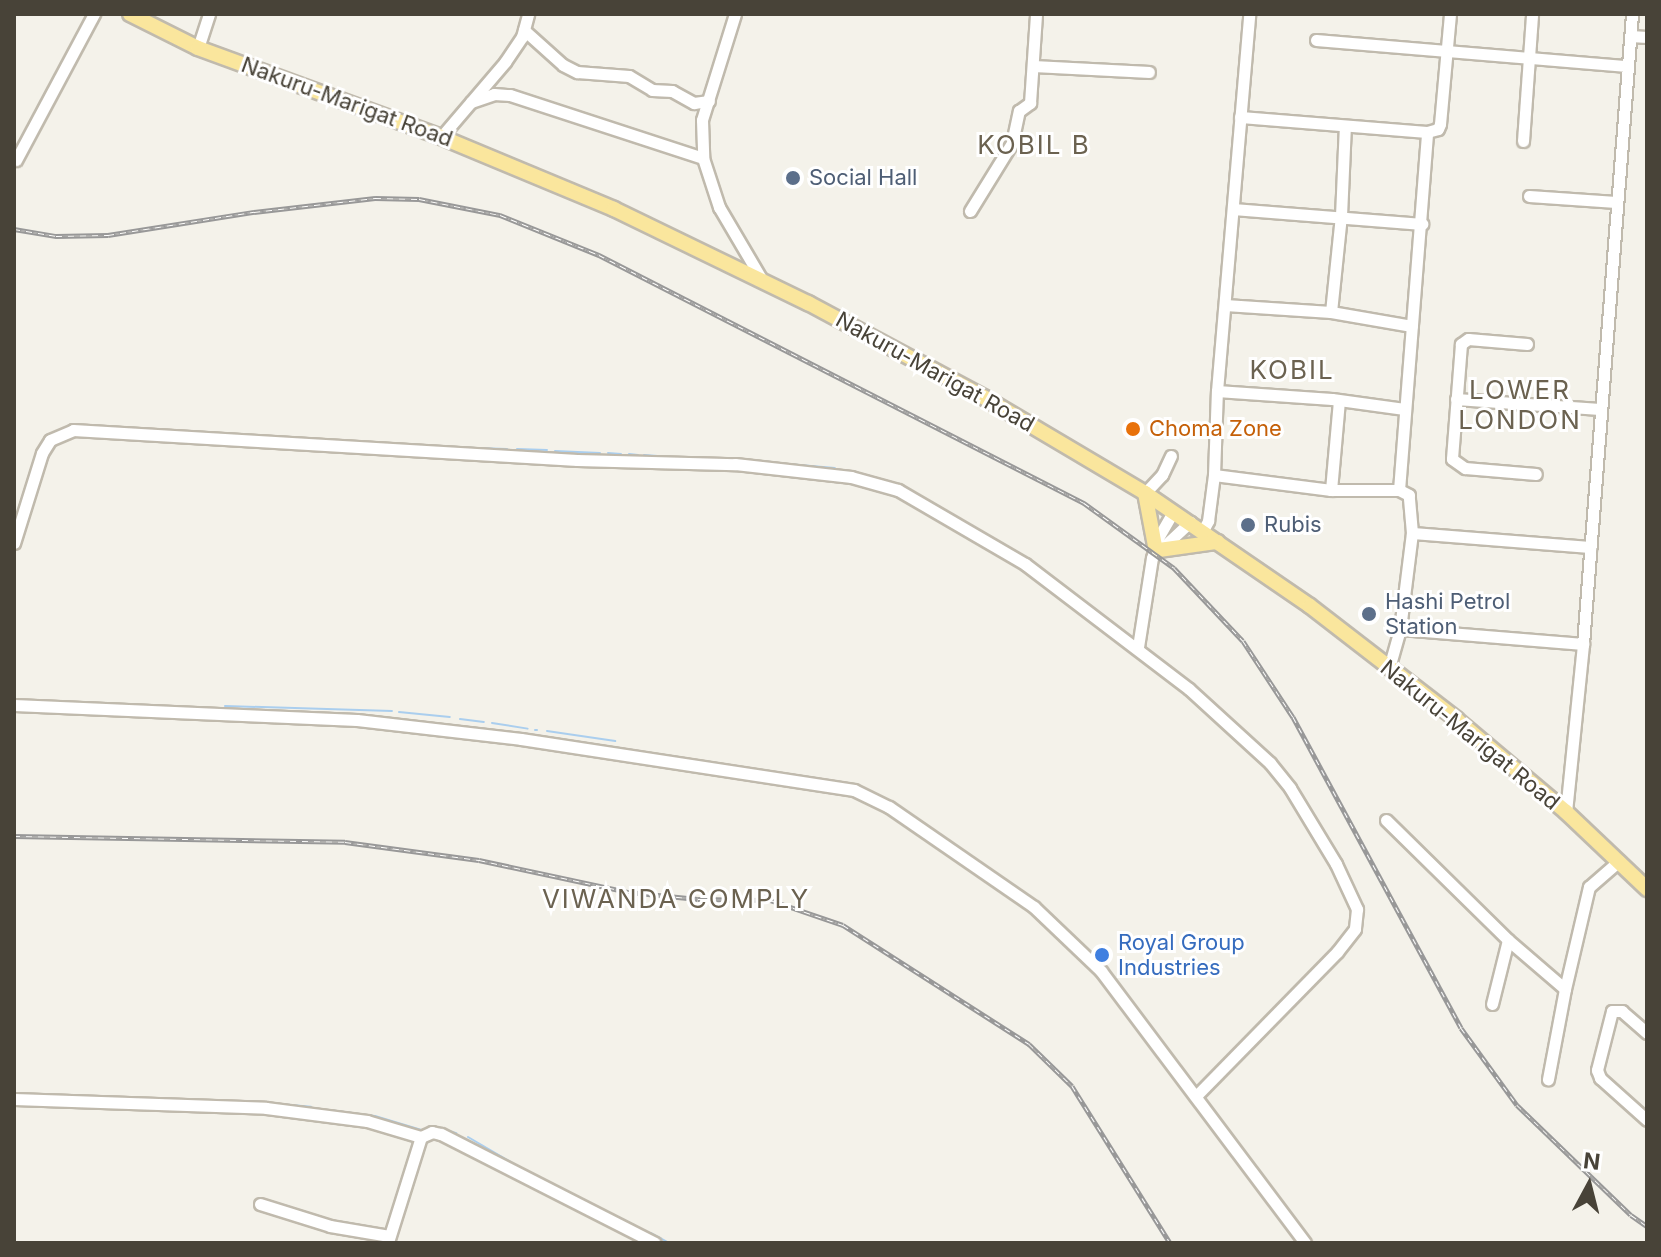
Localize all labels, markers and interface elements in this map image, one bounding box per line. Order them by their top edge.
street label: Nakuru-Marigat Road [238,51,456,153]
district label: KOBIL B [977,129,1091,161]
place label: Social Hall [809,165,917,191]
marker: Social Hall [784,169,802,187]
street label: Nakuru-Marigat Road [831,306,1039,438]
district label: KOBIL [1249,354,1335,386]
district label: LOWER LONDON [1458,374,1582,436]
place label: Choma Zone [1149,416,1282,442]
marker: Choma Zone [1124,420,1142,438]
place label: Rubis [1264,512,1322,538]
marker: Rubis [1239,516,1257,534]
place label: Hashi Petrol Station [1385,588,1510,640]
marker: Hashi Petrol Station [1360,605,1378,623]
street label: Nakuru-Marigat Road [1375,655,1565,815]
district label: VIWANDA COMPLY [542,883,810,915]
place label: Royal Group Industries [1118,929,1245,980]
marker: Royal Group Industries [1093,946,1111,964]
north arrow [1549,1145,1629,1225]
text: N [1582,1147,1602,1175]

